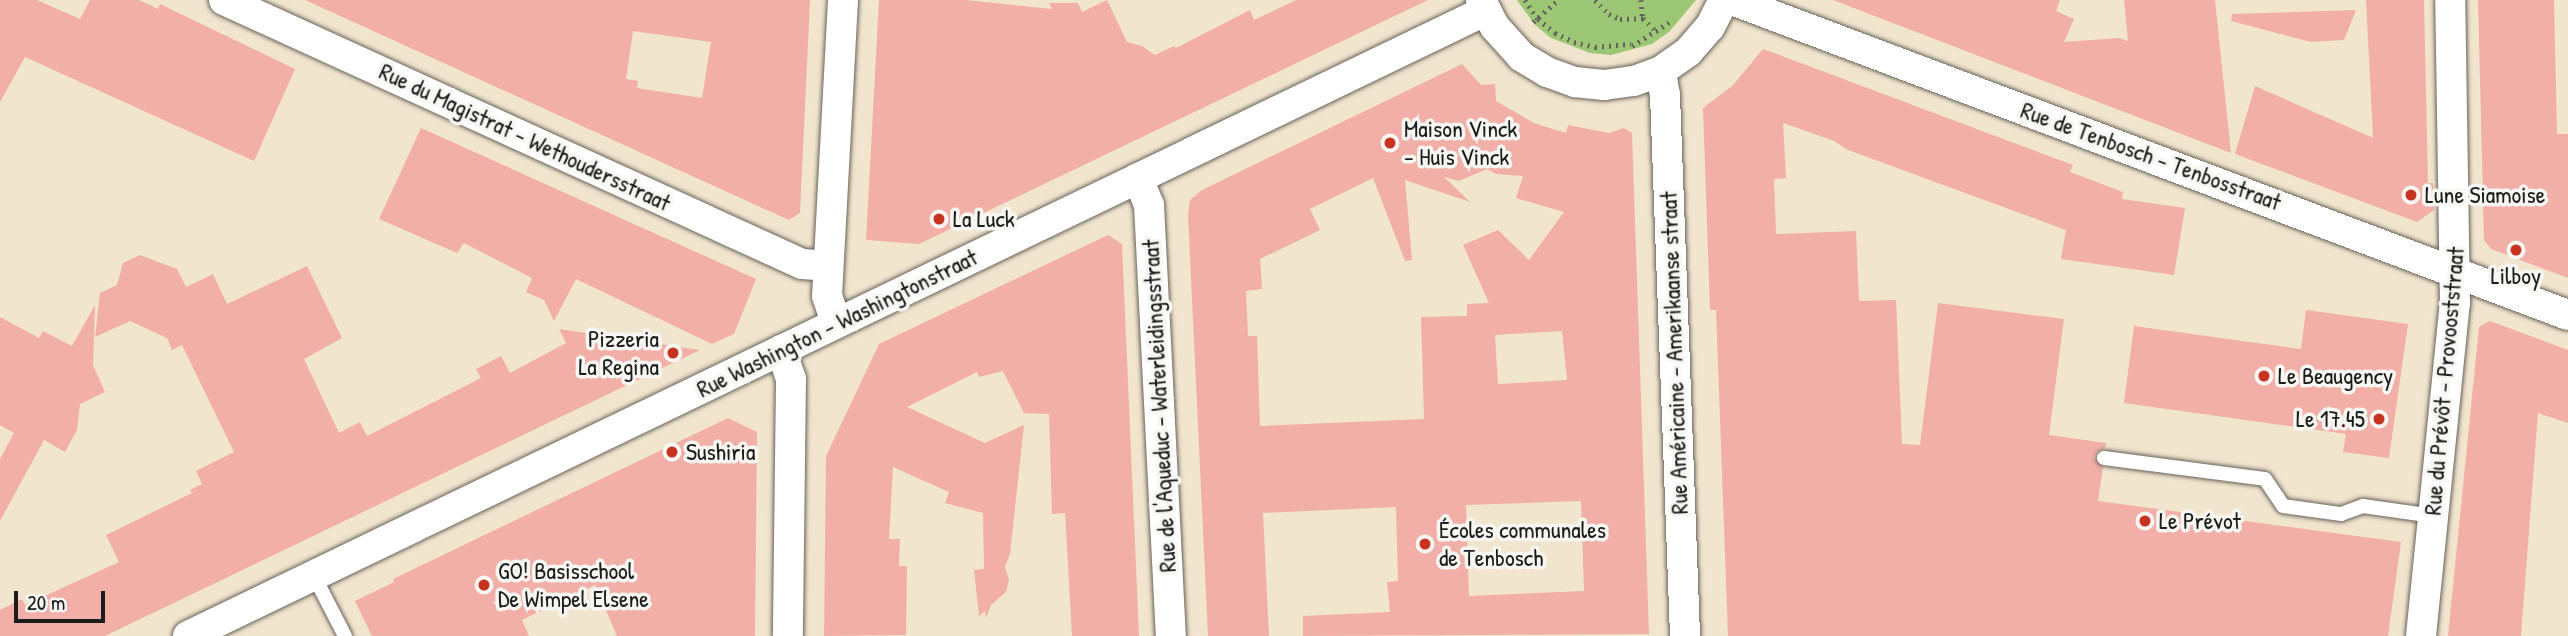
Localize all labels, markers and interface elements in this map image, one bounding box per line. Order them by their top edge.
street label: Rue du Magistrat - Wethoudersstraat [375,57,675,217]
street label: Rue de Tenbosch - Tenbosstraat [2017,95,2285,217]
place label: Maison Vinck - Huis Vinck [1404,115,1517,171]
marker: Maison Vinck - Huis Vinck [1382,135,1398,151]
place label: Lune Siamoise [2425,181,2545,209]
marker: Lune Siamoise [2403,187,2419,203]
street label: Rue Américaine - Amerikaanse straat [1654,191,1694,515]
place label: La Luck [953,205,1015,233]
marker: La Luck [931,211,947,227]
street label: Rue de l'Aqueduc - Waterleidingsstraat [1136,239,1182,573]
street label: Rue Washington - Washingtonstraat [692,242,982,404]
marker: Lilboy [2508,242,2524,258]
street label: Rue du Prévôt - Provooststraat [2418,246,2470,516]
place label: Lilboy [2491,262,2541,290]
place label: Pizzeria La Regina [578,325,659,381]
marker: Pizzeria La Regina [665,345,681,361]
place label: Le Beaugency [2278,362,2393,390]
marker: Le Beaugency [2256,368,2272,384]
place label: Le 17.45 [2296,405,2365,433]
marker: Le 17.45 [2371,411,2387,427]
place label: Sushiria [686,438,755,466]
marker: Sushiria [664,444,680,460]
place label: Le Prévot [2159,507,2241,535]
marker: Le Prévot [2137,513,2153,529]
place label: Écoles communales de Tenbosch [1439,516,1606,572]
marker: Écoles communales de Tenbosch [1417,536,1433,552]
place label: GO! Basisschool De Wimpel Elsene [498,557,649,613]
scale bar [18,576,108,620]
marker: GO! Basisschool De Wimpel Elsene [476,577,492,593]
text: 20 m [27,588,65,617]

